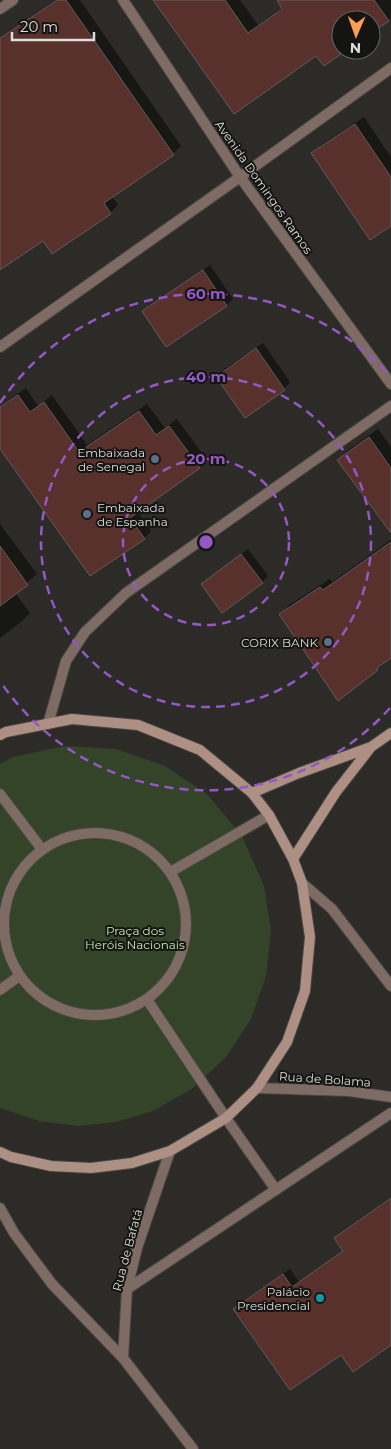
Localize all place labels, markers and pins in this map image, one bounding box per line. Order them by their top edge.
place label: Embaixada de Senegal [77,445,145,474]
marker: Embaixada de Senegal [149,453,161,465]
place label: Embaixada de Espanha [97,500,168,529]
marker: Embaixada de Espanha [81,508,93,520]
centre of rings [197,533,215,551]
place label: CORIX BANK [241,635,318,650]
marker: CORIX BANK [322,636,334,648]
place label: Palácio Presidencial [237,1284,310,1313]
marker: Palácio Presidencial [314,1292,326,1304]

